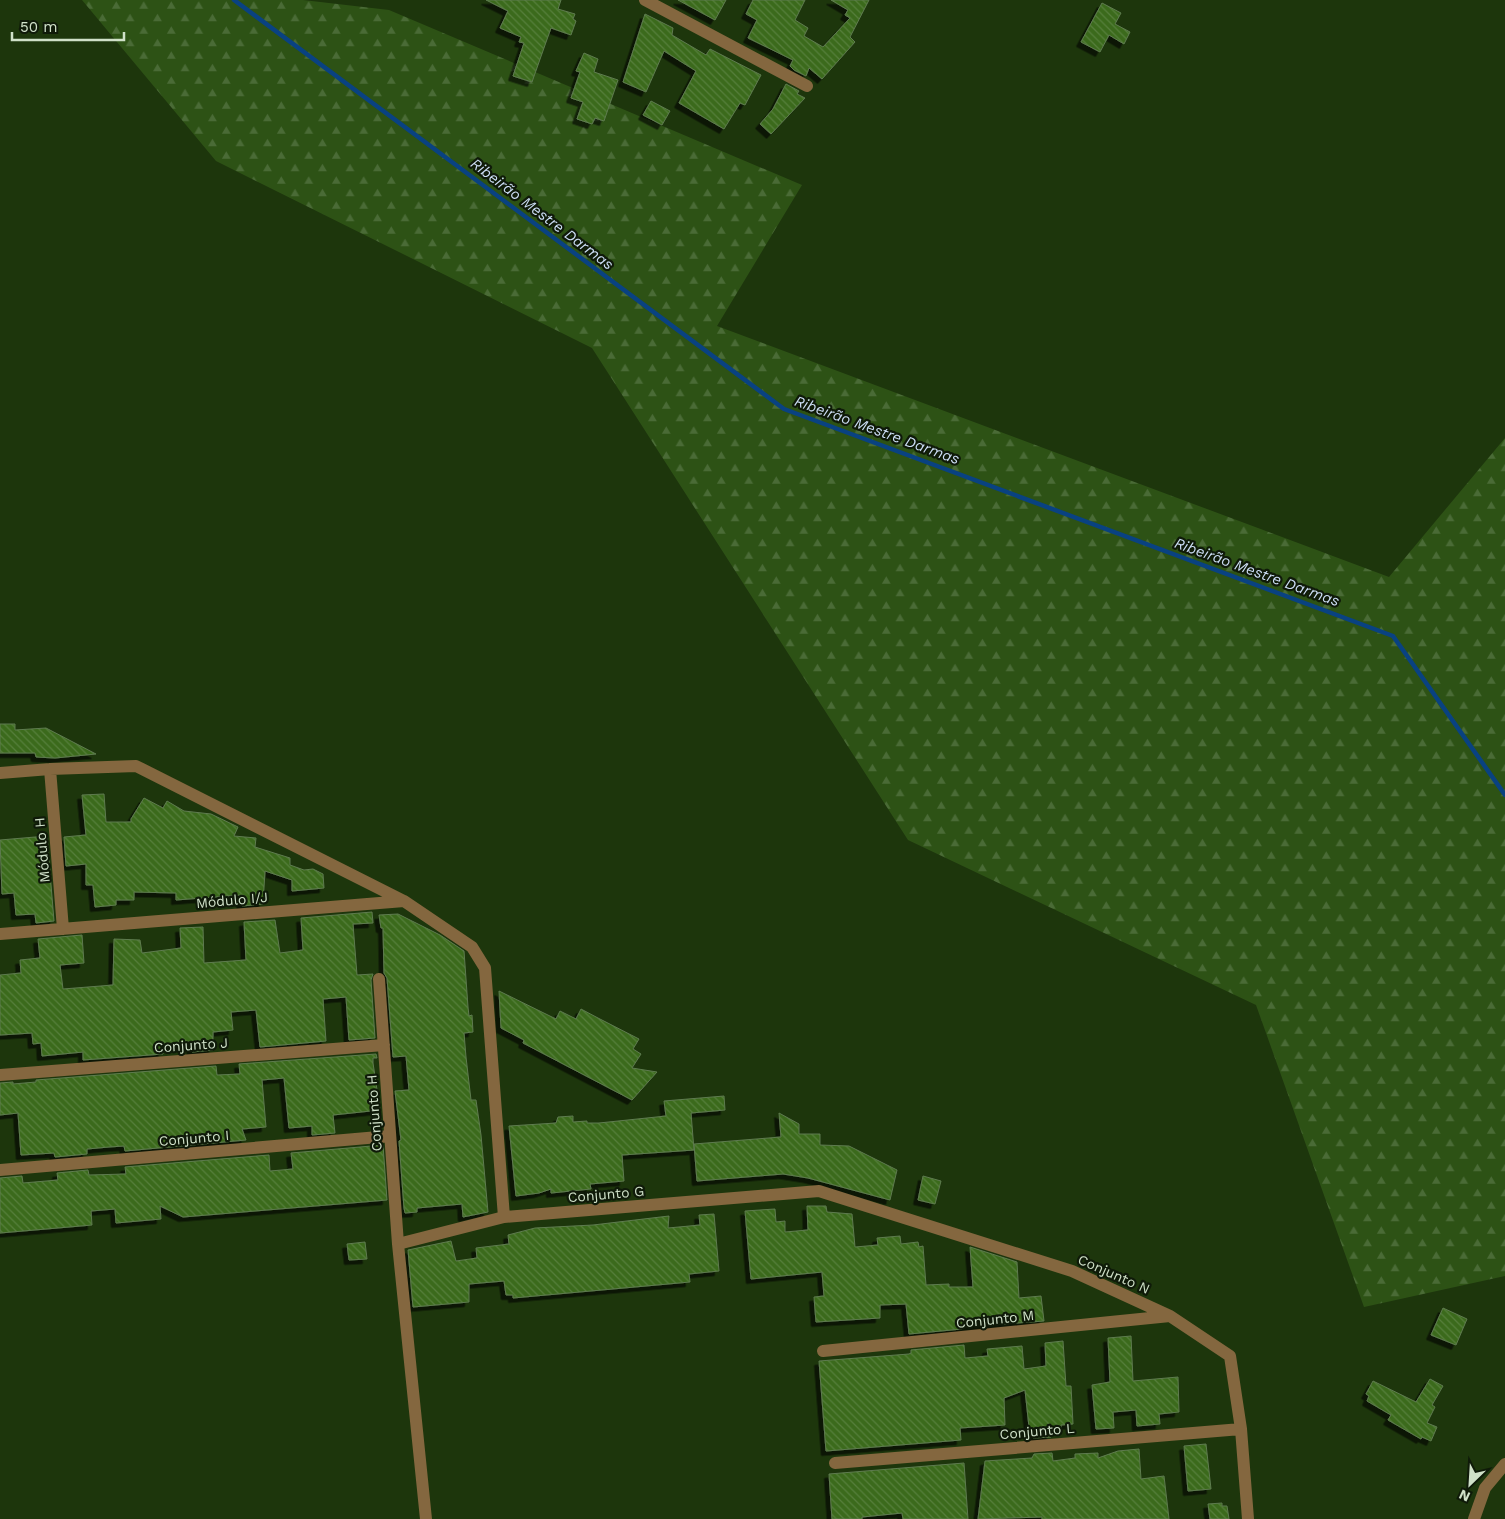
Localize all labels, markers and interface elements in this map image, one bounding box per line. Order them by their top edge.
scale bar [12,10,125,42]
text: 50 m [20,18,57,36]
water label: Ribeirão Mestre Darmas [467,154,617,274]
water label: Ribeirão Mestre Darmas [792,392,962,468]
water label: Ribeirão Mestre Darmas [1172,534,1342,610]
street label: Módulo H [31,817,53,883]
street label: Módulo I/J [195,889,269,911]
street label: Conjunto J [153,1034,229,1056]
street label: Conjunto H [363,1074,385,1152]
street label: Conjunto I [158,1127,230,1149]
street label: Conjunto G [567,1183,645,1205]
street label: Conjunto N [1076,1251,1152,1297]
street label: Conjunto M [955,1307,1035,1331]
street label: Conjunto L [999,1420,1075,1442]
north arrow [1445,1459,1495,1509]
text: N [1456,1486,1473,1505]

